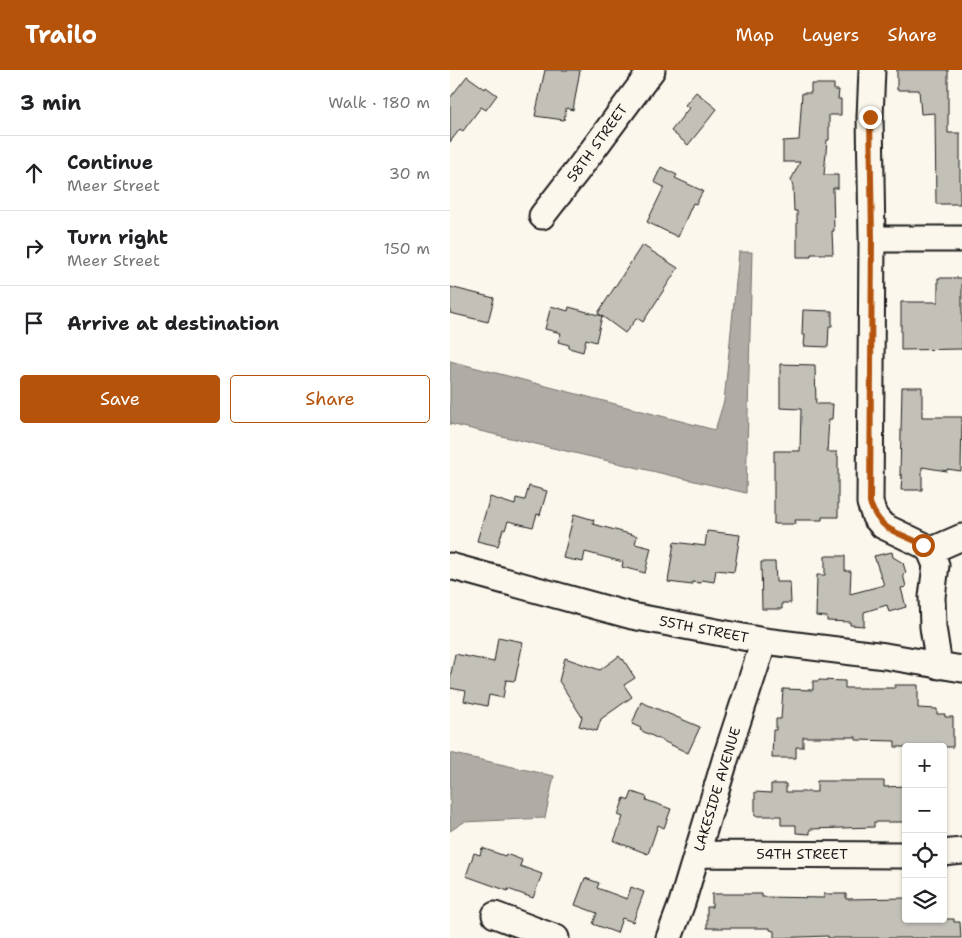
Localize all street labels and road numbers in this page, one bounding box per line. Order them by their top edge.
street label: 58TH STREET [563,100,631,185]
street label: 55TH STREET [658,612,751,647]
street label: LAKESIDE AVENUE [690,724,745,853]
street label: 54TH STREET [756,845,848,863]

